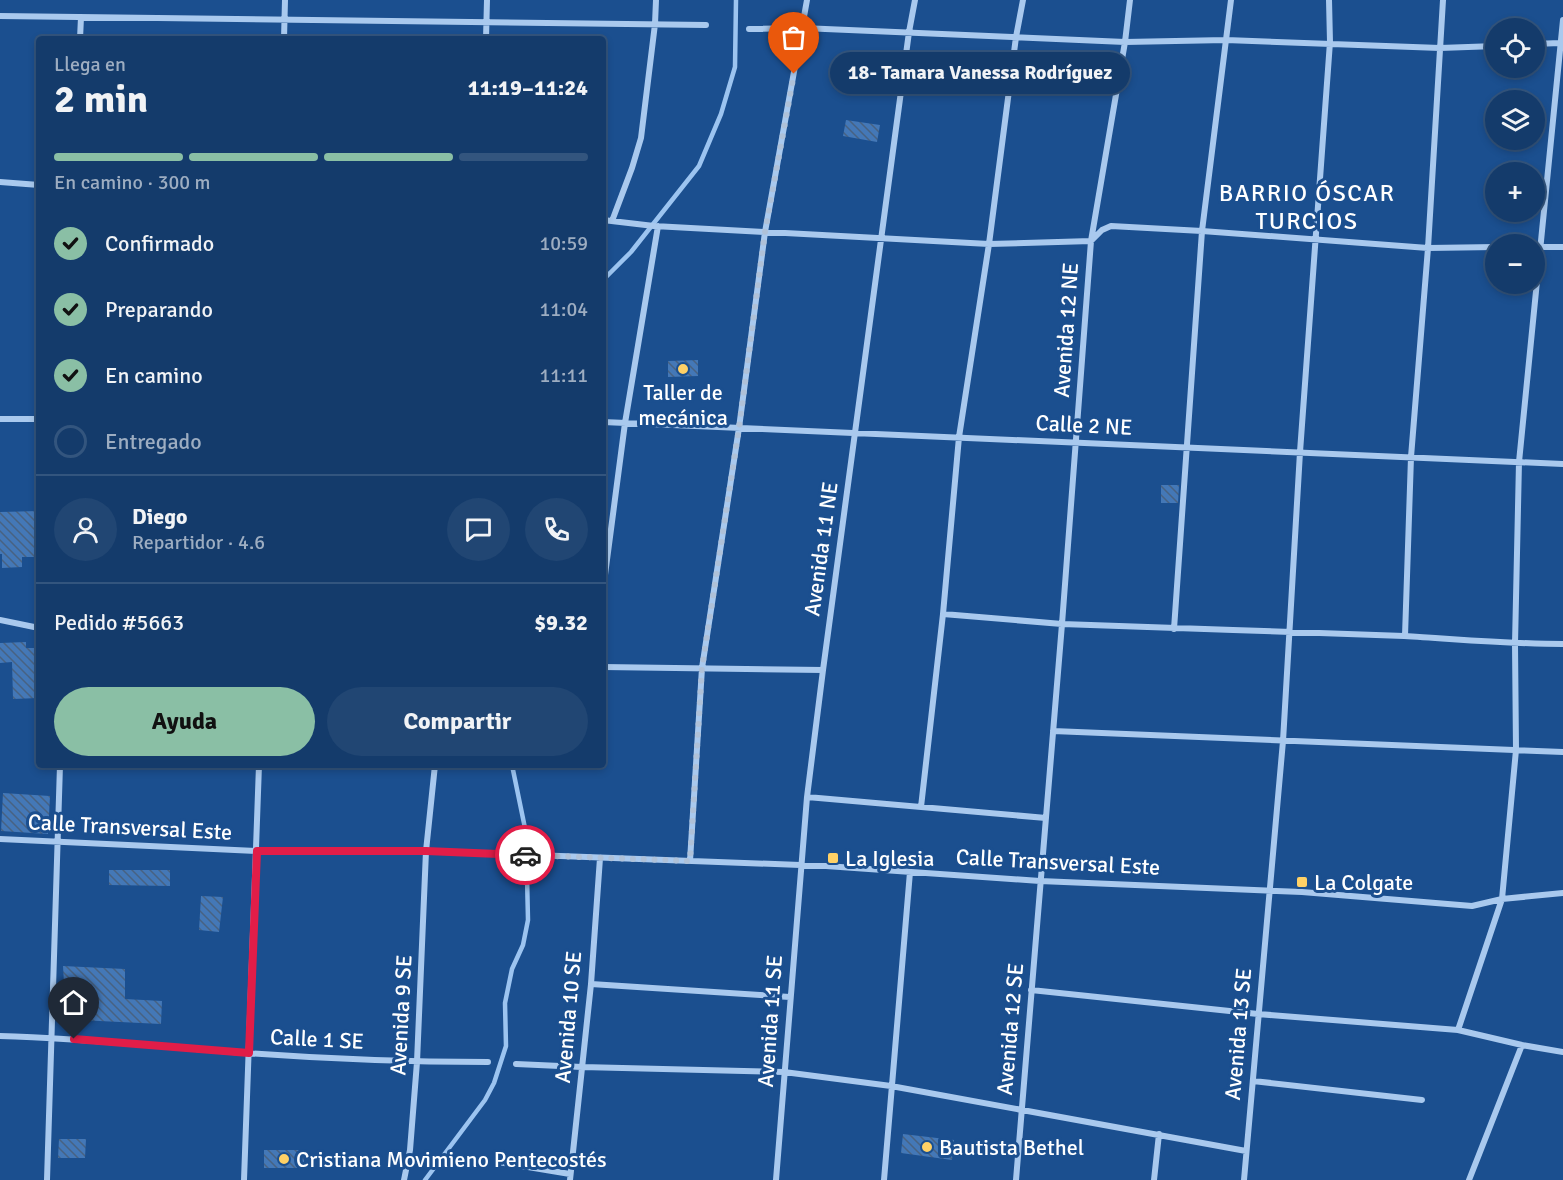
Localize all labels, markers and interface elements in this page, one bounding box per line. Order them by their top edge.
pin [768,12,819,74]
map controls [1485,18,1545,294]
button: locate [1485,18,1545,78]
icon: bag [777,21,810,54]
text: Llega en [54,52,126,77]
callout: 18- Tamara Vanessa Rodríguez [830,53,1130,95]
text: 18- Tamara Vanessa Rodríguez [848,60,1112,85]
text: 11:19–11:24 [468,74,588,101]
text: 2 min [54,75,148,123]
button: layers [1485,90,1545,150]
button: + [1485,162,1545,222]
text: En camino · 300 m [54,170,211,195]
district label: BARRIO ÓSCAR TURCIOS [1219,178,1395,236]
icon: check [54,227,87,260]
text: Confirmado [105,230,214,257]
text: 10:59 [539,231,588,256]
button: − [1485,234,1545,294]
street label: Avenida 12 NE [1048,261,1084,399]
icon: check [54,293,87,326]
text: Preparando [105,296,213,323]
text: 11:04 [539,297,588,322]
icon: check [54,359,87,392]
text: En camino [105,362,203,389]
marker: Taller de mecánica [676,362,690,376]
text: 11:11 [539,363,588,388]
place label: Taller de mecánica [638,379,728,431]
street label: Calle 2 NE [1035,409,1133,441]
text: Entregado [105,428,202,455]
street label: Avenida 11 NE [798,480,844,618]
button: person [54,498,117,561]
button: chat [447,498,510,561]
button: phone [525,498,588,561]
text: Diego [132,503,187,530]
text: Repartidor · 4.6 [132,530,265,555]
text: Pedido #5663 [54,609,184,636]
text: $9.32 [534,609,588,636]
button: Ayuda [54,687,315,756]
button: Compartir [327,687,588,756]
street label: Calle Transversal Este [27,808,233,846]
courier [495,825,555,885]
icon: car [509,839,542,872]
street label: Calle Transversal Este [955,843,1161,881]
place label: La Iglesia [845,845,934,872]
marker: La Iglesia [826,851,840,865]
place label: La Colgate [1314,869,1413,896]
marker: La Colgate [1295,875,1309,889]
street label: Avenida 10 SE [549,950,587,1084]
street label: Avenida 9 SE [384,954,418,1076]
street label: Avenida 11 SE [752,954,788,1088]
street label: Avenida 12 SE [991,962,1029,1096]
street label: Avenida 13 SE [1219,967,1257,1101]
pin [48,977,99,1039]
icon: home [57,986,90,1019]
street label: Calle 1 SE [269,1023,365,1055]
place label: Bautista Bethel [939,1134,1084,1161]
marker: Bautista Bethel [920,1140,934,1154]
place label: Cristiana Movimieno Pentecostés [296,1146,607,1173]
marker: Cristiana Movimieno Pentecostés [277,1152,291,1166]

